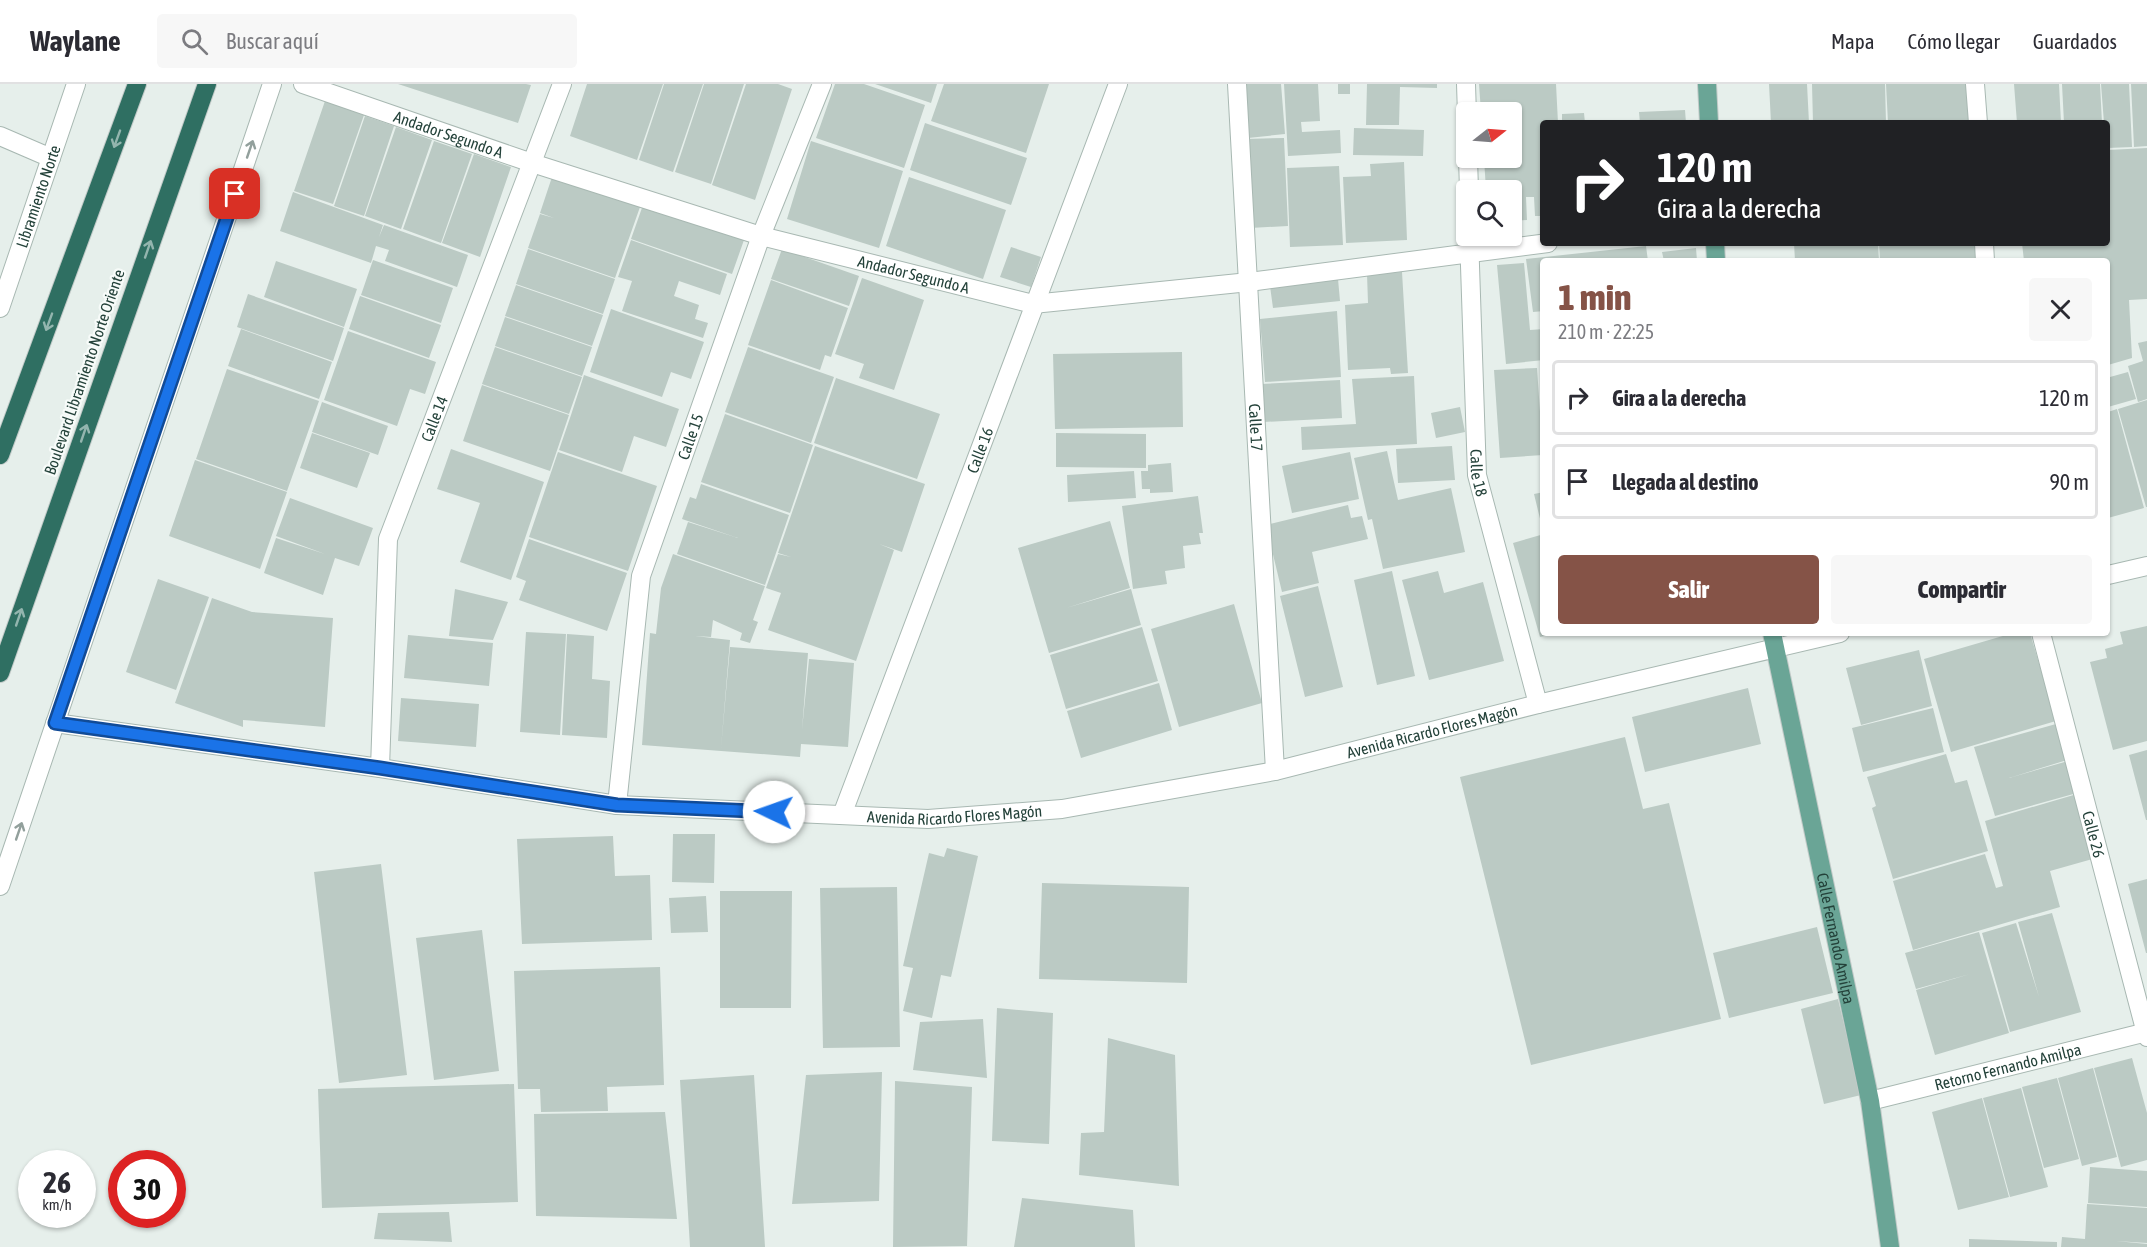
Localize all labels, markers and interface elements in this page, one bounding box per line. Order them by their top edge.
search box [157,14,577,68]
text: Waylane [30,25,121,57]
icon: search [178,25,211,58]
text: Buscar aquí [226,28,319,54]
text: Mapa [1831,29,1875,53]
text: Cómo llegar [1908,29,2000,53]
text: Guardados [2033,29,2117,53]
north arrow [1456,102,1522,168]
map controls [1456,102,1522,246]
street label: Andador Segundo A [392,107,506,161]
one-way arrow [110,129,121,148]
one-way arrow [245,140,256,159]
street label: Libramiento Norte [12,143,64,250]
text: 120 m [1657,143,1752,191]
icon: right [1558,144,1636,222]
pin [209,168,260,219]
icon: arrive [218,177,251,210]
button: search [1456,180,1522,246]
text: Gira a la derecha [1657,193,1822,224]
one-way arrow [143,240,154,259]
street label: Andador Segundo A [856,252,971,297]
street label: Boulevard Libramiento Norte Oriente [40,267,128,477]
text: 1 min [1558,276,1632,318]
button: close [2029,278,2092,341]
one-way arrow [43,312,54,331]
text: 210 m · 22:25 [1558,320,1654,343]
icon: right [1561,381,1594,414]
text: Gira a la derecha [1612,385,1746,411]
text: 120 m [2039,385,2089,411]
street label: Calle 14 [417,393,451,444]
street label: Calle 17 [1246,403,1266,452]
street label: Calle 15 [674,411,707,462]
one-way arrow [79,424,90,443]
street label: Calle 16 [963,425,997,476]
street label: Calle 18 [1467,449,1491,498]
icon: arrive [1561,465,1594,498]
text: Llegada al destino [1612,469,1759,495]
text: 90 m [2049,469,2089,495]
button: Salir [1558,555,1819,624]
button: Compartir [1831,555,2092,624]
one-way arrow [15,608,26,627]
street label: Avenida Ricardo Flores Magón [1345,701,1519,761]
position arrow [742,780,806,844]
street label: Avenida Ricardo Flores Magón [867,802,1043,828]
street label: Calle 26 [2079,809,2109,859]
one-way arrow [14,822,25,841]
street label: Calle Fernando Amilpa [1813,871,1858,1005]
street label: Retorno Fernando Amilpa [1933,1040,2083,1094]
speed limit sign: 30 [108,1150,186,1228]
text: 26 [43,1165,71,1199]
text: km/h [42,1196,72,1213]

